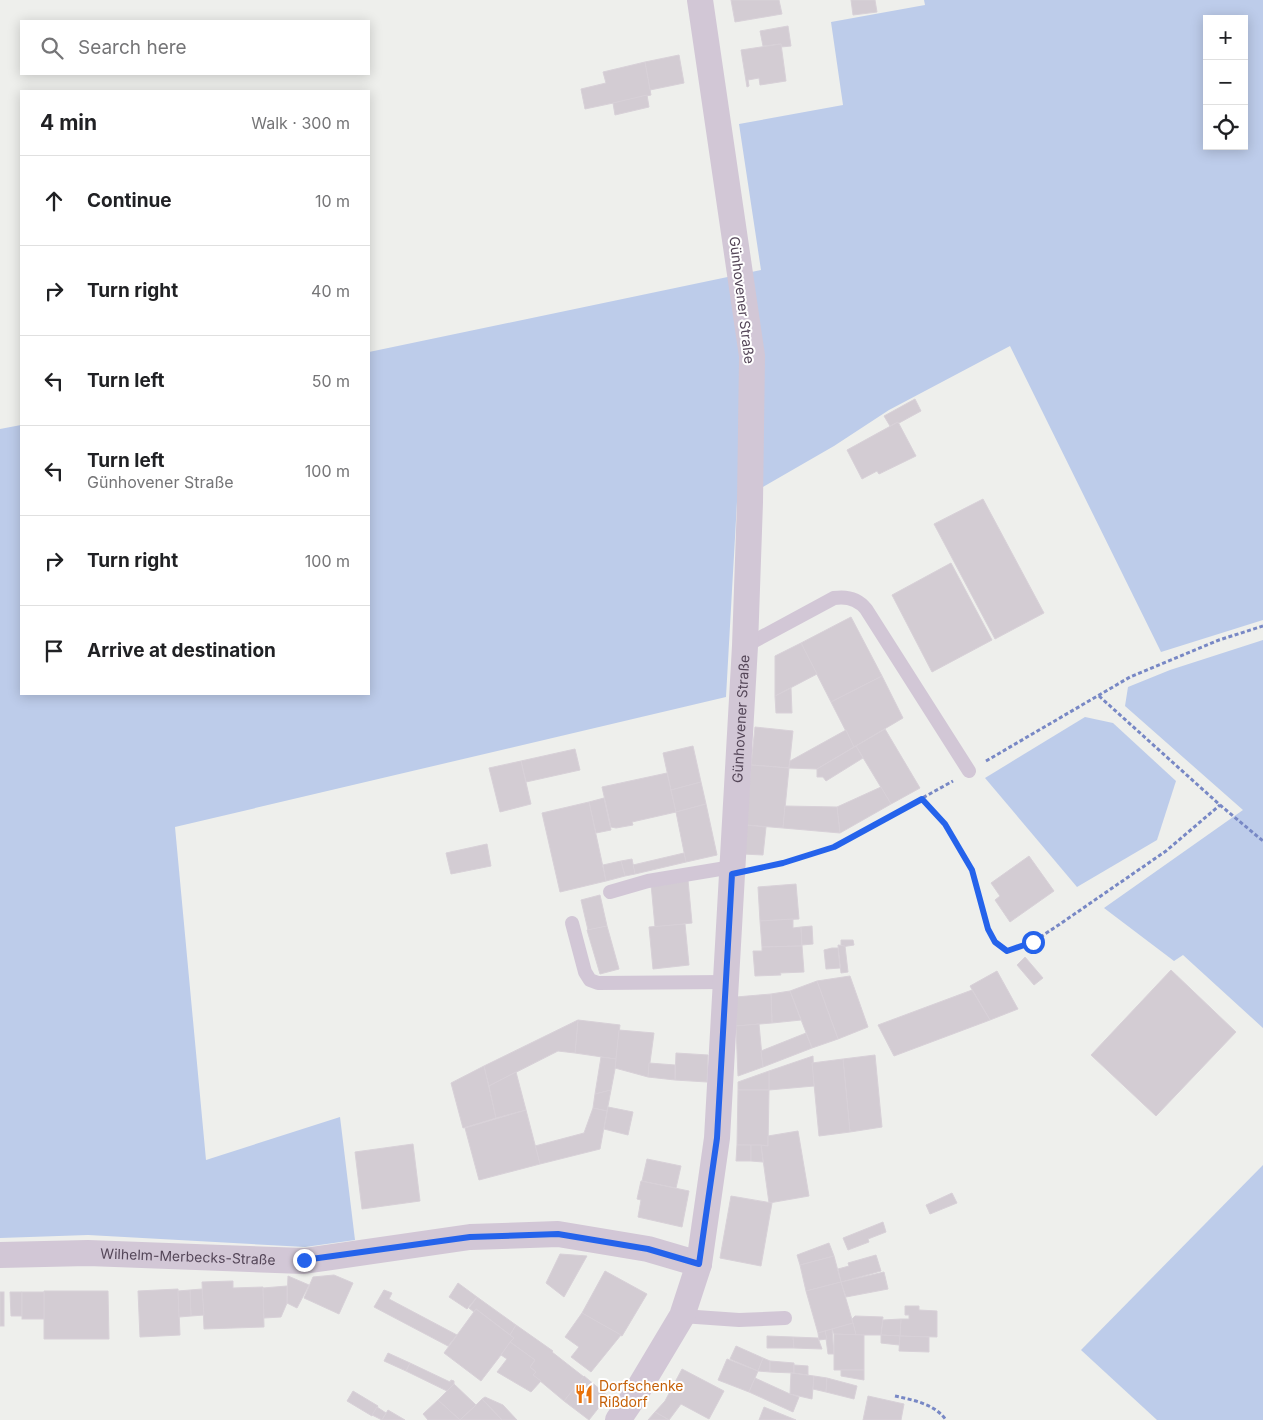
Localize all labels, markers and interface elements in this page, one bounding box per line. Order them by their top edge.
map controls [1203,15,1248,150]
button: + [1203,15,1248,60]
search box [20,20,370,75]
icon: search [38,34,66,62]
text: Search here [78,36,187,59]
button: − [1203,60,1248,105]
button: locate [1203,105,1248,150]
text: 4 min [40,110,97,135]
text: Walk · 300 m [251,113,350,133]
icon: ahead [40,187,68,215]
text: Continue [87,189,172,212]
text: 10 m [315,191,350,211]
street label: Günhovener Straße [726,235,759,365]
icon: right [40,277,68,305]
text: Turn right [87,279,178,302]
text: 40 m [311,281,350,301]
icon: left [40,367,68,395]
text: Turn left [87,369,165,392]
text: 50 m [312,371,350,391]
text: Turn left [87,449,165,472]
icon: left [40,457,68,485]
text: 100 m [305,461,350,481]
text: Günhovener Straße [87,472,234,492]
icon: right [40,547,68,575]
text: Turn right [87,549,178,572]
text: 100 m [305,551,350,571]
icon: arrive [40,637,68,665]
text: Arrive at destination [87,639,276,662]
street label: Günhovener Straße [728,654,752,783]
route start [1022,931,1045,954]
street label: Wilhelm-Merbecks-Straße [100,1244,276,1268]
route end [293,1249,316,1272]
place label: Dorfschenke Rißdorf [599,1377,684,1410]
restaurant icon: Dorfschenke Rißdorf [573,1383,595,1405]

